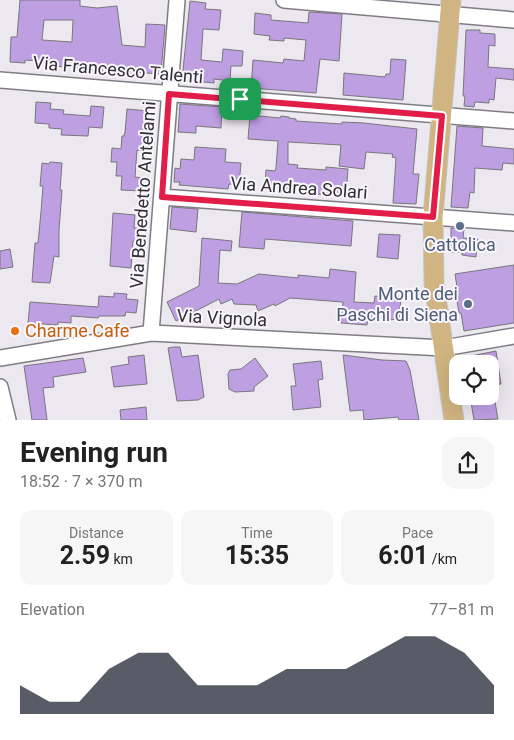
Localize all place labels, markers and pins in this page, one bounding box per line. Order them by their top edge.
pin [219,78,261,120]
marker: Cattolica [454,220,466,232]
place label: Cattolica [424,234,496,255]
place label: Monte dei Paschi di Siena [336,283,458,325]
marker: Monte dei Paschi di Siena [462,298,474,310]
place label: Charme Cafe [25,320,129,341]
marker: Charme Cafe [9,325,21,337]

